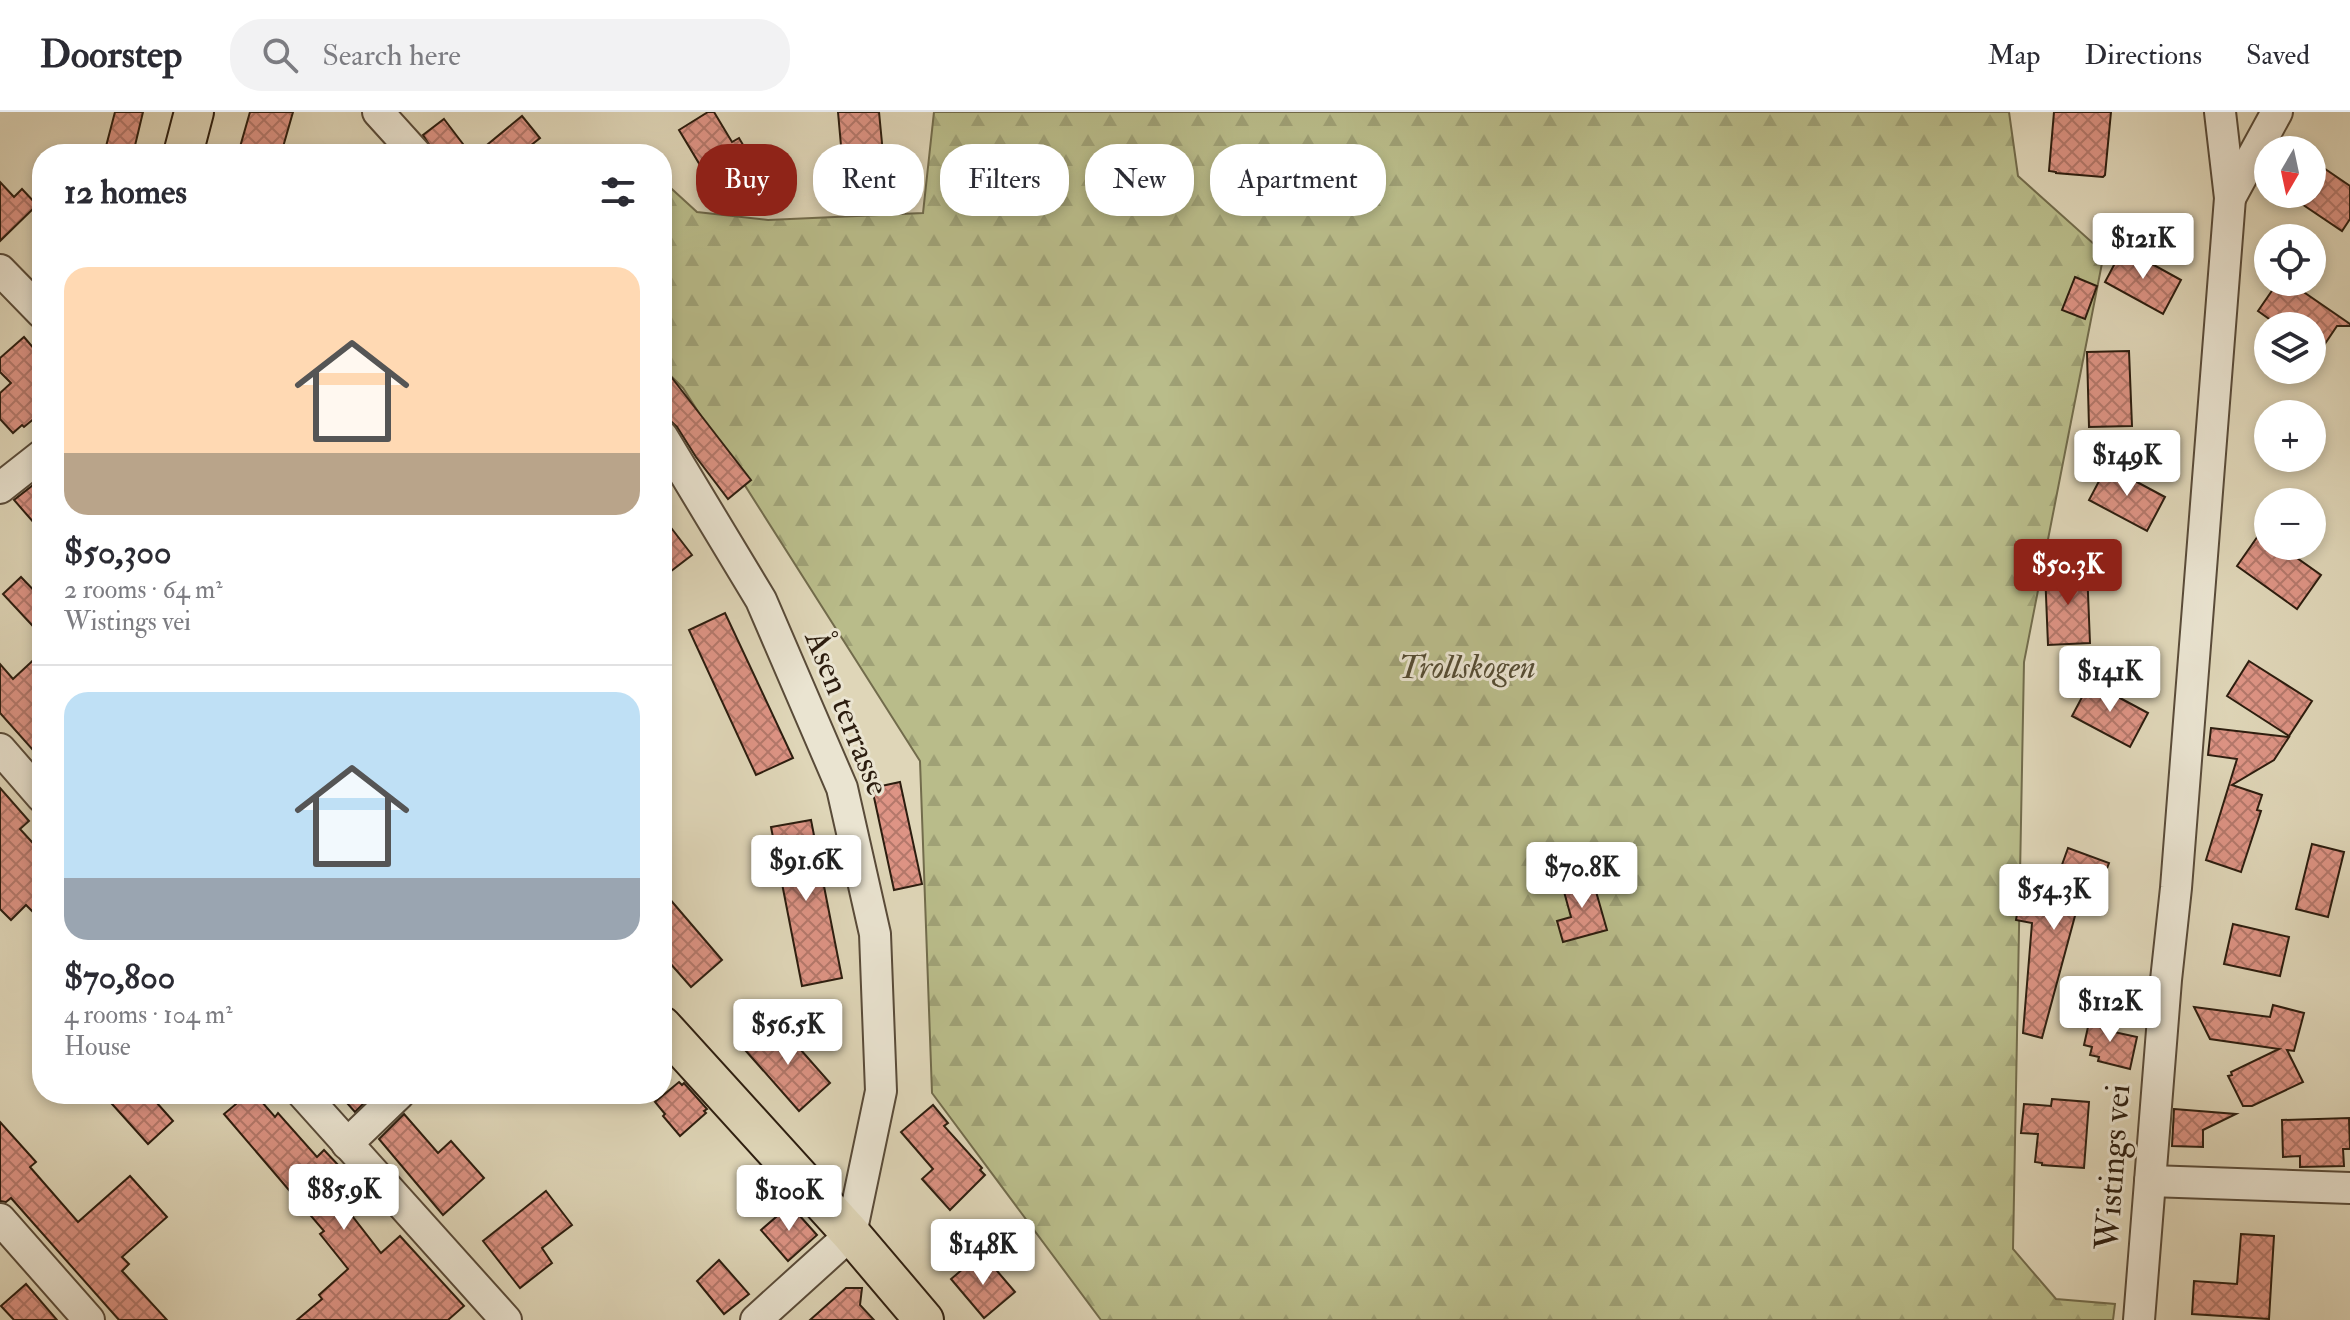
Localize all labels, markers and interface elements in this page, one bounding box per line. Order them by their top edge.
search box [230,19,790,91]
text: Doorstep [40,31,182,79]
icon: search [258,33,302,77]
text: Search here [322,37,461,74]
text: Map [1988,38,2041,73]
text: Directions [2085,38,2202,73]
text: Saved [2246,38,2310,73]
north arrow [2254,136,2326,208]
map controls [2254,136,2326,560]
chip: Buy [696,144,797,216]
chip: Rent [813,144,924,216]
chip: Filters [940,144,1069,216]
chip: New [1085,144,1194,216]
chip: Apartment [1210,144,1386,216]
icon: filters [596,170,640,214]
text: 12 homes [64,171,187,214]
pin: $121K [2087,213,2199,281]
text: $121K [2111,223,2175,255]
button: locate [2254,224,2326,296]
button: layers [2254,312,2326,384]
icon: home [280,319,424,463]
button: + [2254,400,2326,472]
pin: $149K [2071,430,2183,498]
text: $149K [2092,440,2162,472]
button: − [2254,488,2326,560]
text: $50,300 [64,531,171,574]
pin: $50.3K [2003,539,2133,607]
text: $50.3K [2032,549,2104,581]
text: 2 rooms · 64 m² [64,574,223,606]
text: Wistings vei [64,606,191,638]
street label: Åsen terrasse [794,623,900,802]
park label: Trollskogen [1398,646,1536,689]
pin: $141K [2054,646,2166,714]
text: $141K [2077,656,2143,688]
icon: home [280,744,424,888]
pin: $91.6K [741,835,871,903]
pin: $70.8K [1517,842,1647,910]
text: $91.6K [769,845,843,877]
text: $70.8K [1544,852,1620,884]
pin: $54.3K [1989,864,2119,932]
text: $54.3K [2017,874,2091,906]
text: $70,800 [64,956,175,999]
pin: $112K [2054,976,2166,1044]
text: $112K [2078,986,2142,1018]
text: 4 rooms · 104 m² [64,999,233,1031]
pin: $56.5K [723,999,853,1067]
text: $56.5K [751,1009,825,1041]
text: House [64,1031,131,1063]
street label: Wistings vei [2086,1083,2140,1252]
pin: $85.9K [279,1164,409,1232]
pin: $100K [733,1165,845,1233]
text: $85.9K [307,1174,381,1206]
text: $100K [755,1175,823,1207]
pin: $148K [927,1219,1039,1287]
text: $148K [949,1229,1017,1261]

